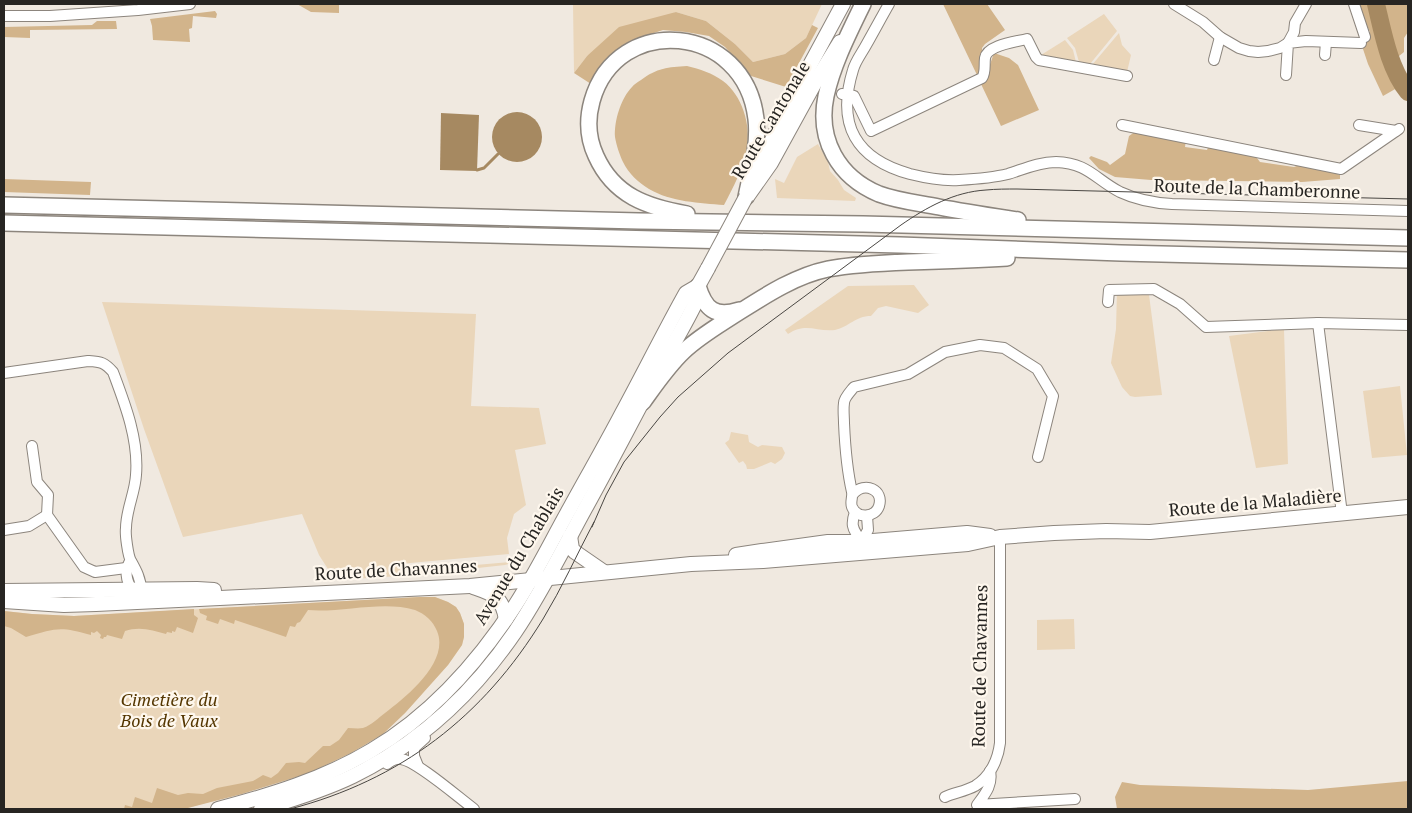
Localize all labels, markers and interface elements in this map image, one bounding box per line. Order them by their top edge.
street label: Route Cantonale [725,56,815,183]
street label: Route de la Chamberonne [1153,172,1361,204]
street label: Avenue du Chablais [467,482,569,629]
street label: Route de la Maladière [1167,482,1342,522]
street label: Route de Chavannes [314,553,478,585]
street label: Route de Chavannes [966,584,992,747]
park label: Cimetière du Bois de Vaux [119,687,219,732]

